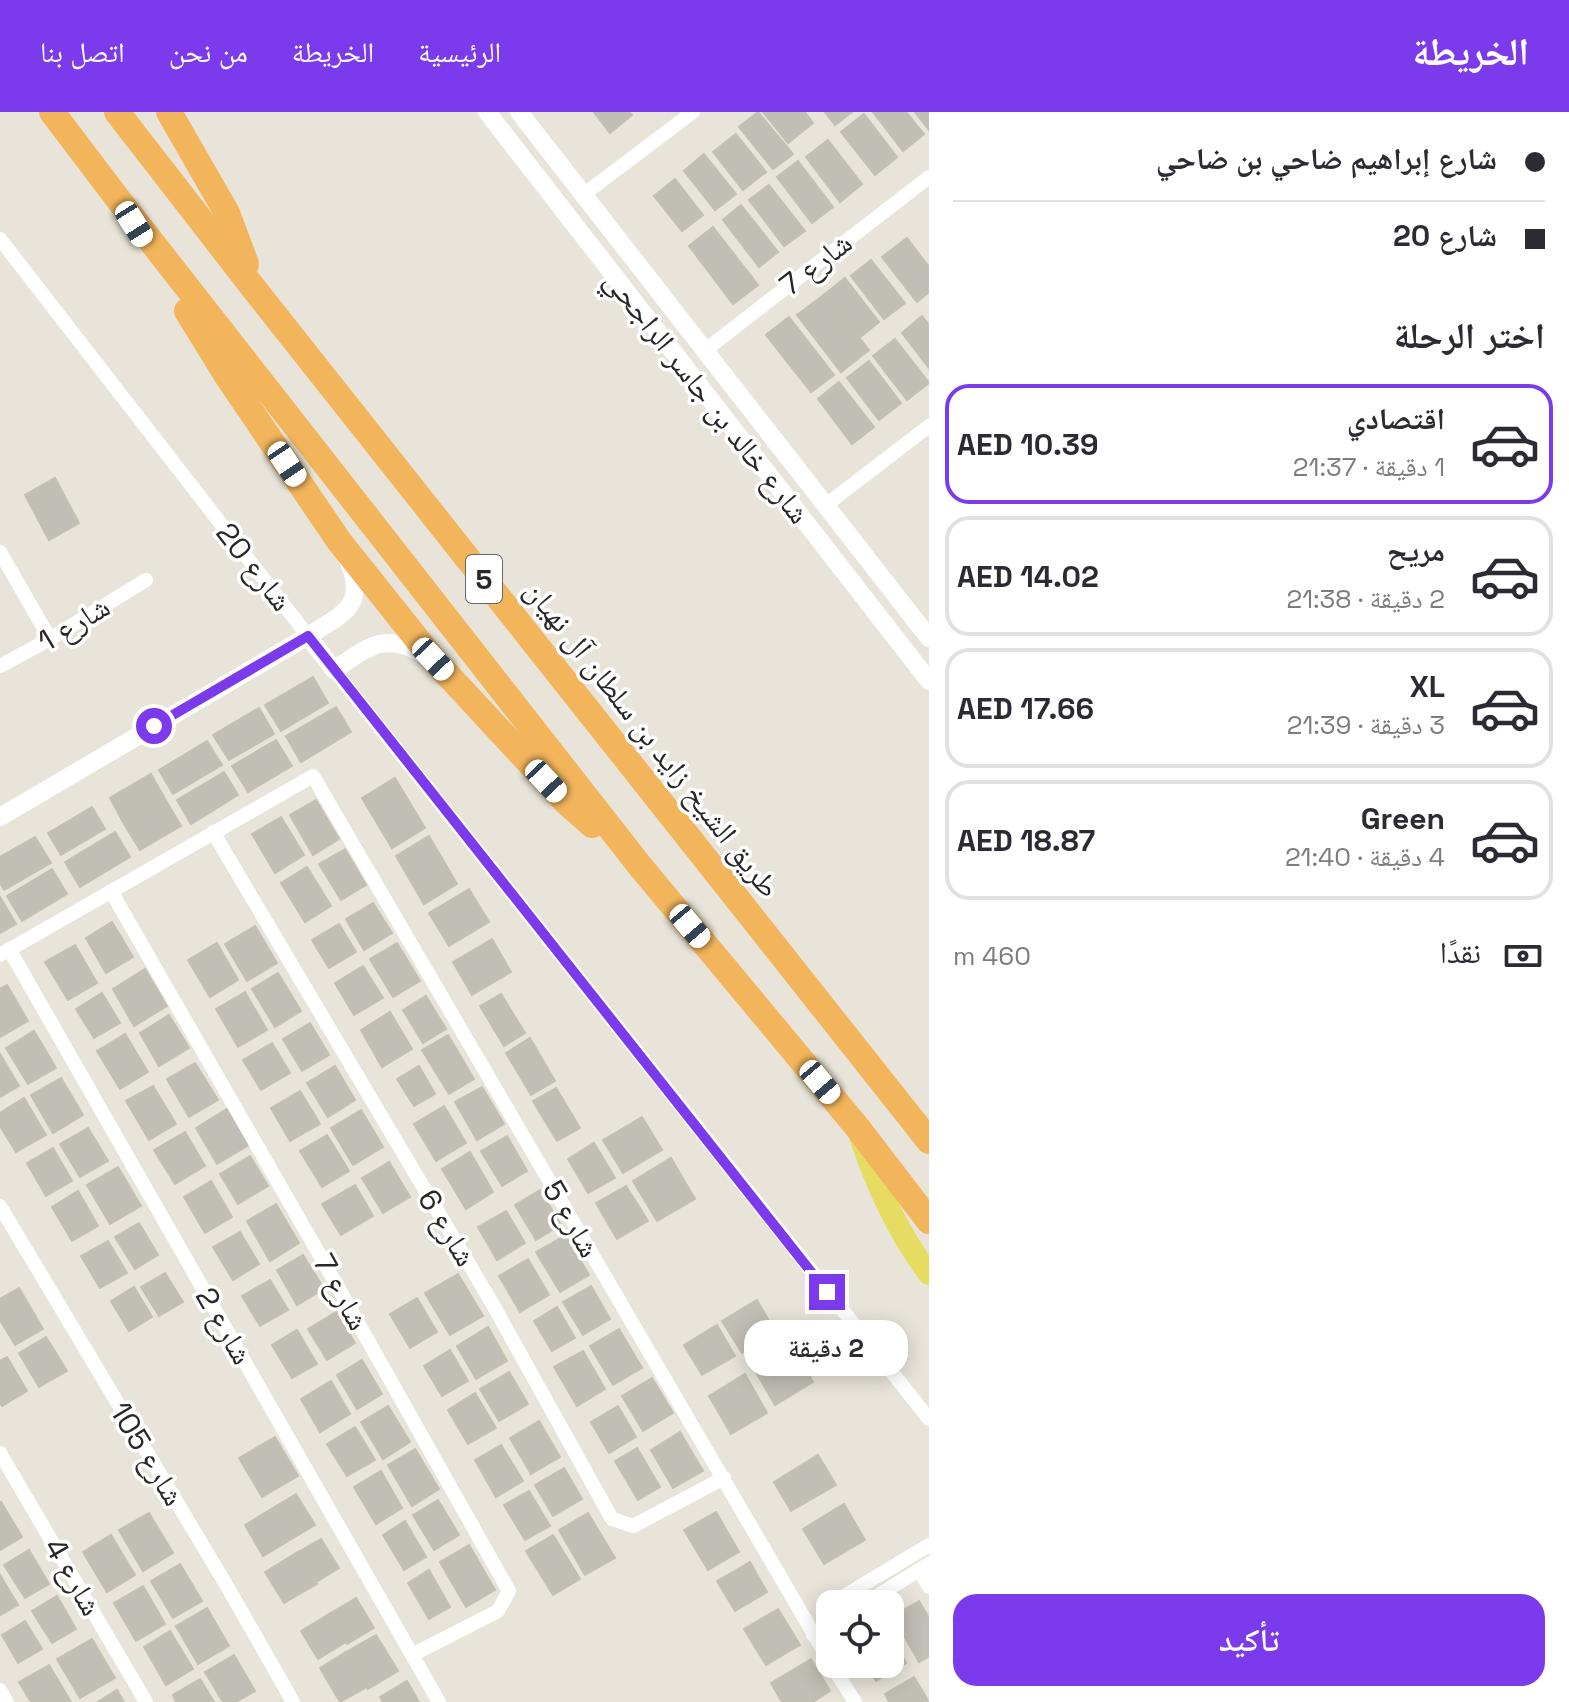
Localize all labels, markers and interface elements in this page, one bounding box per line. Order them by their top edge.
text: الخريطة [1412,28,1529,76]
text: اتصل بنا [40,34,125,70]
text: من نحن [169,34,248,70]
text: الخريطة [292,34,374,70]
text: الرئيسية [418,34,501,70]
text: شارع إبراهيم ضاحي بن ضاحي [1156,139,1497,178]
car [111,197,157,251]
text: شارع 20 [1393,216,1497,255]
street label: شارع 7 [772,223,860,304]
street label: شارع خالد بن جاسر الراجحي [592,262,819,534]
text: اختر الرحلة [1394,313,1545,359]
text: اقتصادي [1347,399,1445,438]
icon: car [1469,408,1541,480]
text: AED 10.39 [957,425,1099,464]
car [264,437,310,491]
text: 1 دقيقة · 21:37 [1293,450,1445,484]
street label: شارع 20 [208,514,301,619]
text: مريح [1387,531,1445,570]
icon: car [1469,540,1541,612]
road number: 5 [466,555,502,603]
text: AED 14.02 [957,557,1099,596]
street label: طريق الشيخ زايد بن سلطان آل نهيان [516,572,789,905]
text: 2 دقيقة · 21:38 [1287,582,1445,616]
street label: شارع 1 [31,587,117,660]
car [408,633,458,685]
text: XL [1409,667,1445,706]
icon: car [1469,672,1541,744]
text: AED 17.66 [957,689,1094,728]
route start [136,708,172,744]
text: 3 دقيقة · 21:39 [1287,708,1445,742]
car [521,755,571,807]
text: Green [1361,799,1445,838]
icon: car [1469,804,1541,876]
text: AED 18.87 [957,821,1095,860]
text: 4 دقيقة · 21:40 [1285,840,1445,874]
car [665,900,715,952]
text: نقدًا [1440,933,1481,972]
icon: cash [1501,934,1545,978]
text: 460 m [953,939,1031,973]
car [795,1056,845,1108]
street label: شارع 5 [534,1173,609,1264]
street label: شارع 6 [409,1182,486,1273]
street label: شارع 7 [305,1247,378,1337]
route end [809,1274,845,1310]
street label: شارع 2 [187,1280,262,1371]
callout: 2 دقيقة [745,1320,909,1376]
text: 2 دقيقة [788,1331,864,1365]
street label: شارع 105 [101,1395,194,1513]
street label: شارع 4 [36,1531,111,1623]
map controls [816,1590,904,1678]
button: locate [816,1590,904,1678]
button: تأكيد [953,1594,1545,1686]

